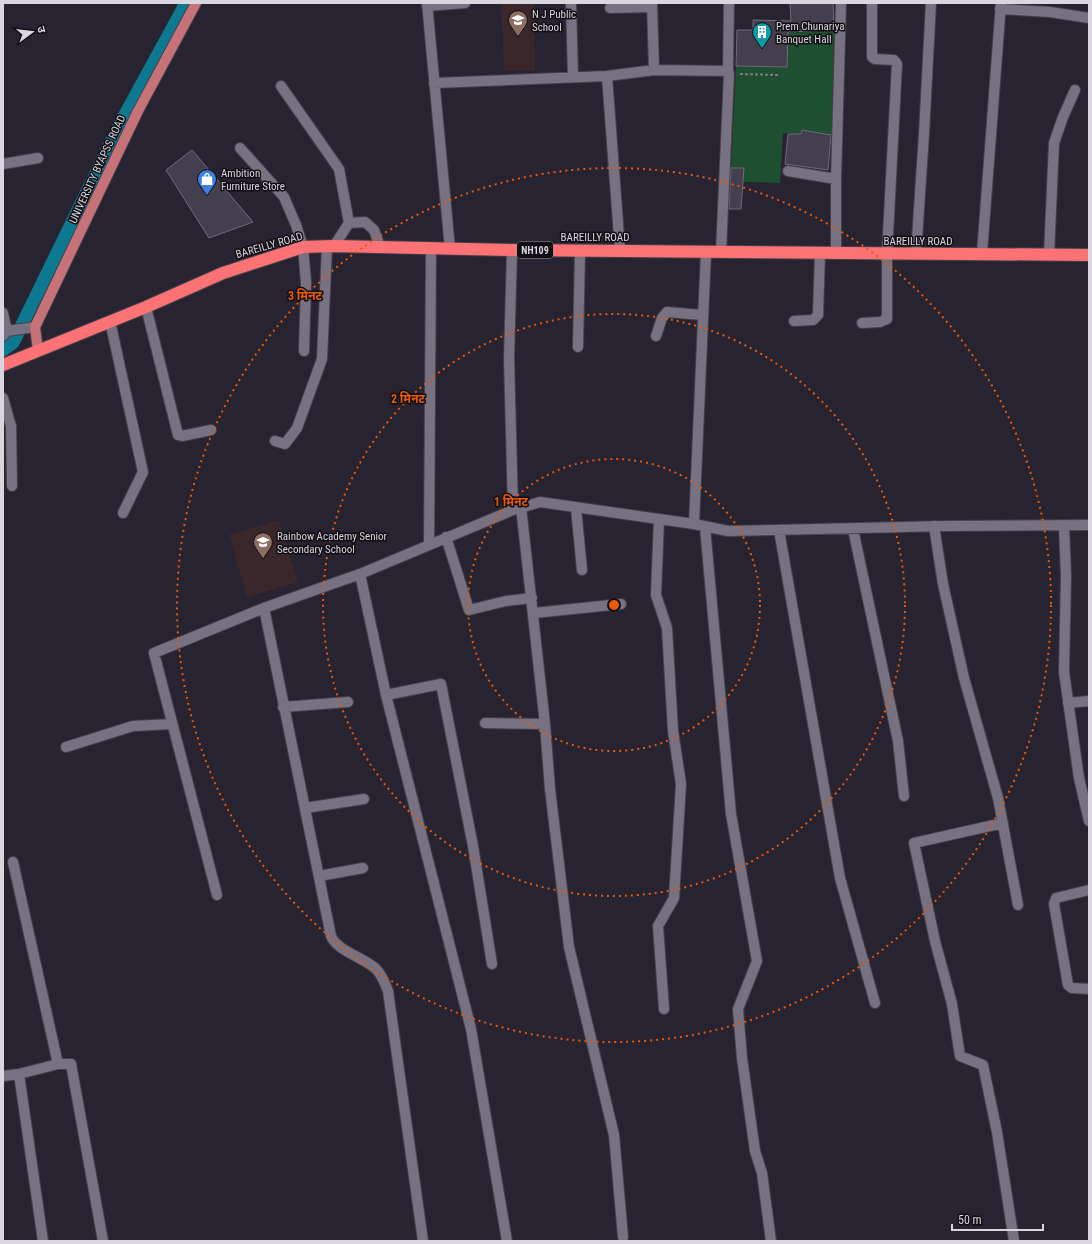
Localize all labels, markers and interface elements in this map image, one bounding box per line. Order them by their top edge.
place label: N J Public School [532,8,576,34]
school or university icon: N J Public School [507,9,529,37]
north arrow [12,12,52,52]
place label: Prem Chunariya Banquet Hall [776,20,844,46]
building icon: Prem Chunariya Banquet Hall [751,21,773,49]
text: उ [34,25,48,35]
street label: UNIVERSITY BYAPSS ROAD [67,113,128,225]
place label: Ambition Furniture Store [221,167,285,193]
shop icon: Ambition Furniture Store [196,168,218,196]
street label: BAREILLY ROAD [234,230,304,261]
street label: BAREILLY ROAD [561,231,629,244]
street label: BAREILLY ROAD [884,235,952,248]
road number: NH109 [517,242,553,258]
text: 3 मिनट [288,288,323,303]
text: 2 मिनट [391,391,426,406]
text: 1 मिनट [494,494,529,509]
place label: Rainbow Academy Senior Secondary School [277,530,388,556]
school or university icon: Rainbow Academy Senior Secondary School [252,531,274,559]
centre of rings [607,598,621,612]
scale bar [952,1206,1043,1232]
text: 50 m [958,1213,982,1227]

